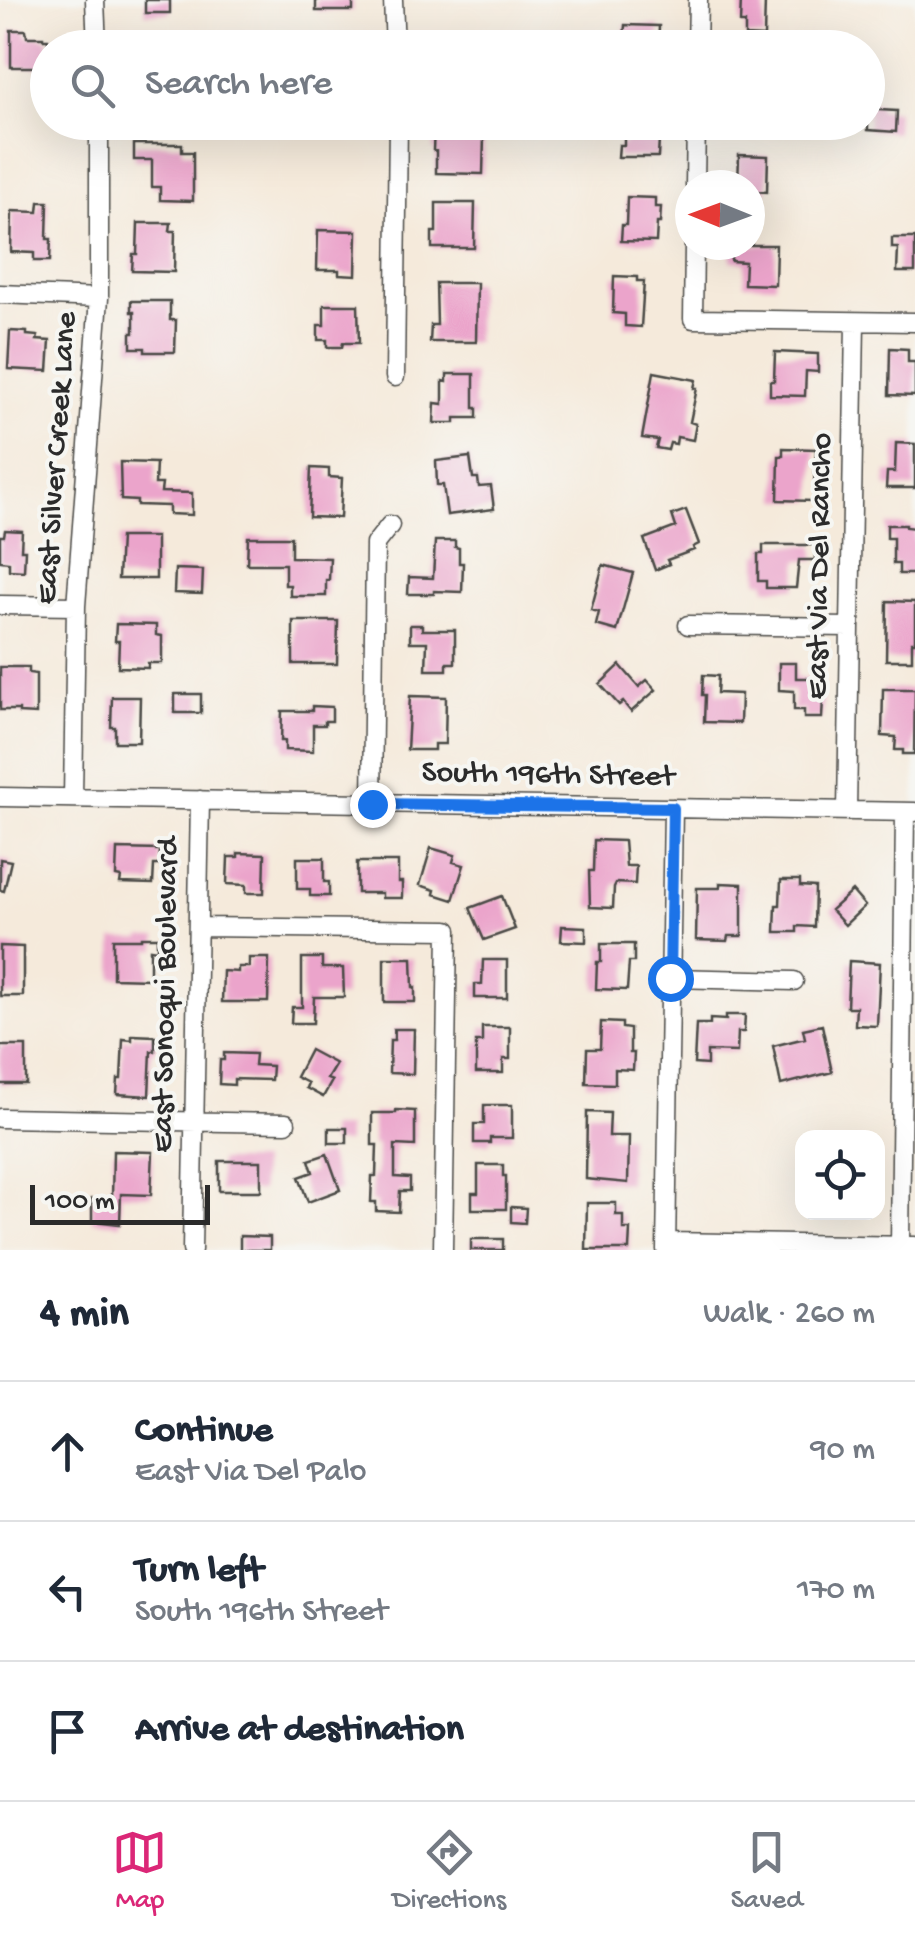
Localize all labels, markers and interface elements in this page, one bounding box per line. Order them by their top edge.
search box [30,30,885,140]
icon: search [65,58,120,113]
text: Search here [145,63,332,107]
north arrow [675,170,765,260]
street label: East Silver Creek Lane [29,310,87,606]
street label: East Via Del Rancho [800,432,842,700]
street label: South 196th Street [421,755,678,797]
route end [350,782,396,828]
street label: East Sonoqui Boulevard [145,835,189,1153]
route start [648,956,694,1002]
map controls [795,1130,885,1220]
button: locate [795,1130,885,1220]
scale bar [30,1180,210,1224]
text: 100 m [45,1186,115,1219]
text: 4 min [40,1291,129,1340]
text: Walk · 260 m [703,1296,875,1334]
text: Continue [135,1410,273,1454]
icon: ahead [40,1424,95,1479]
text: 90 m [811,1432,875,1470]
text: East Via Del Palo [135,1454,366,1492]
text: Turn left [135,1550,263,1594]
icon: left [40,1564,95,1619]
text: 170 m [797,1572,875,1610]
text: South 196th Street [135,1594,388,1632]
icon: arrive [40,1704,95,1759]
text: Arrive at destination [135,1709,464,1753]
tab: Map [112,1825,167,1918]
tab: Directions [392,1825,506,1918]
tab: Saved [731,1825,803,1918]

